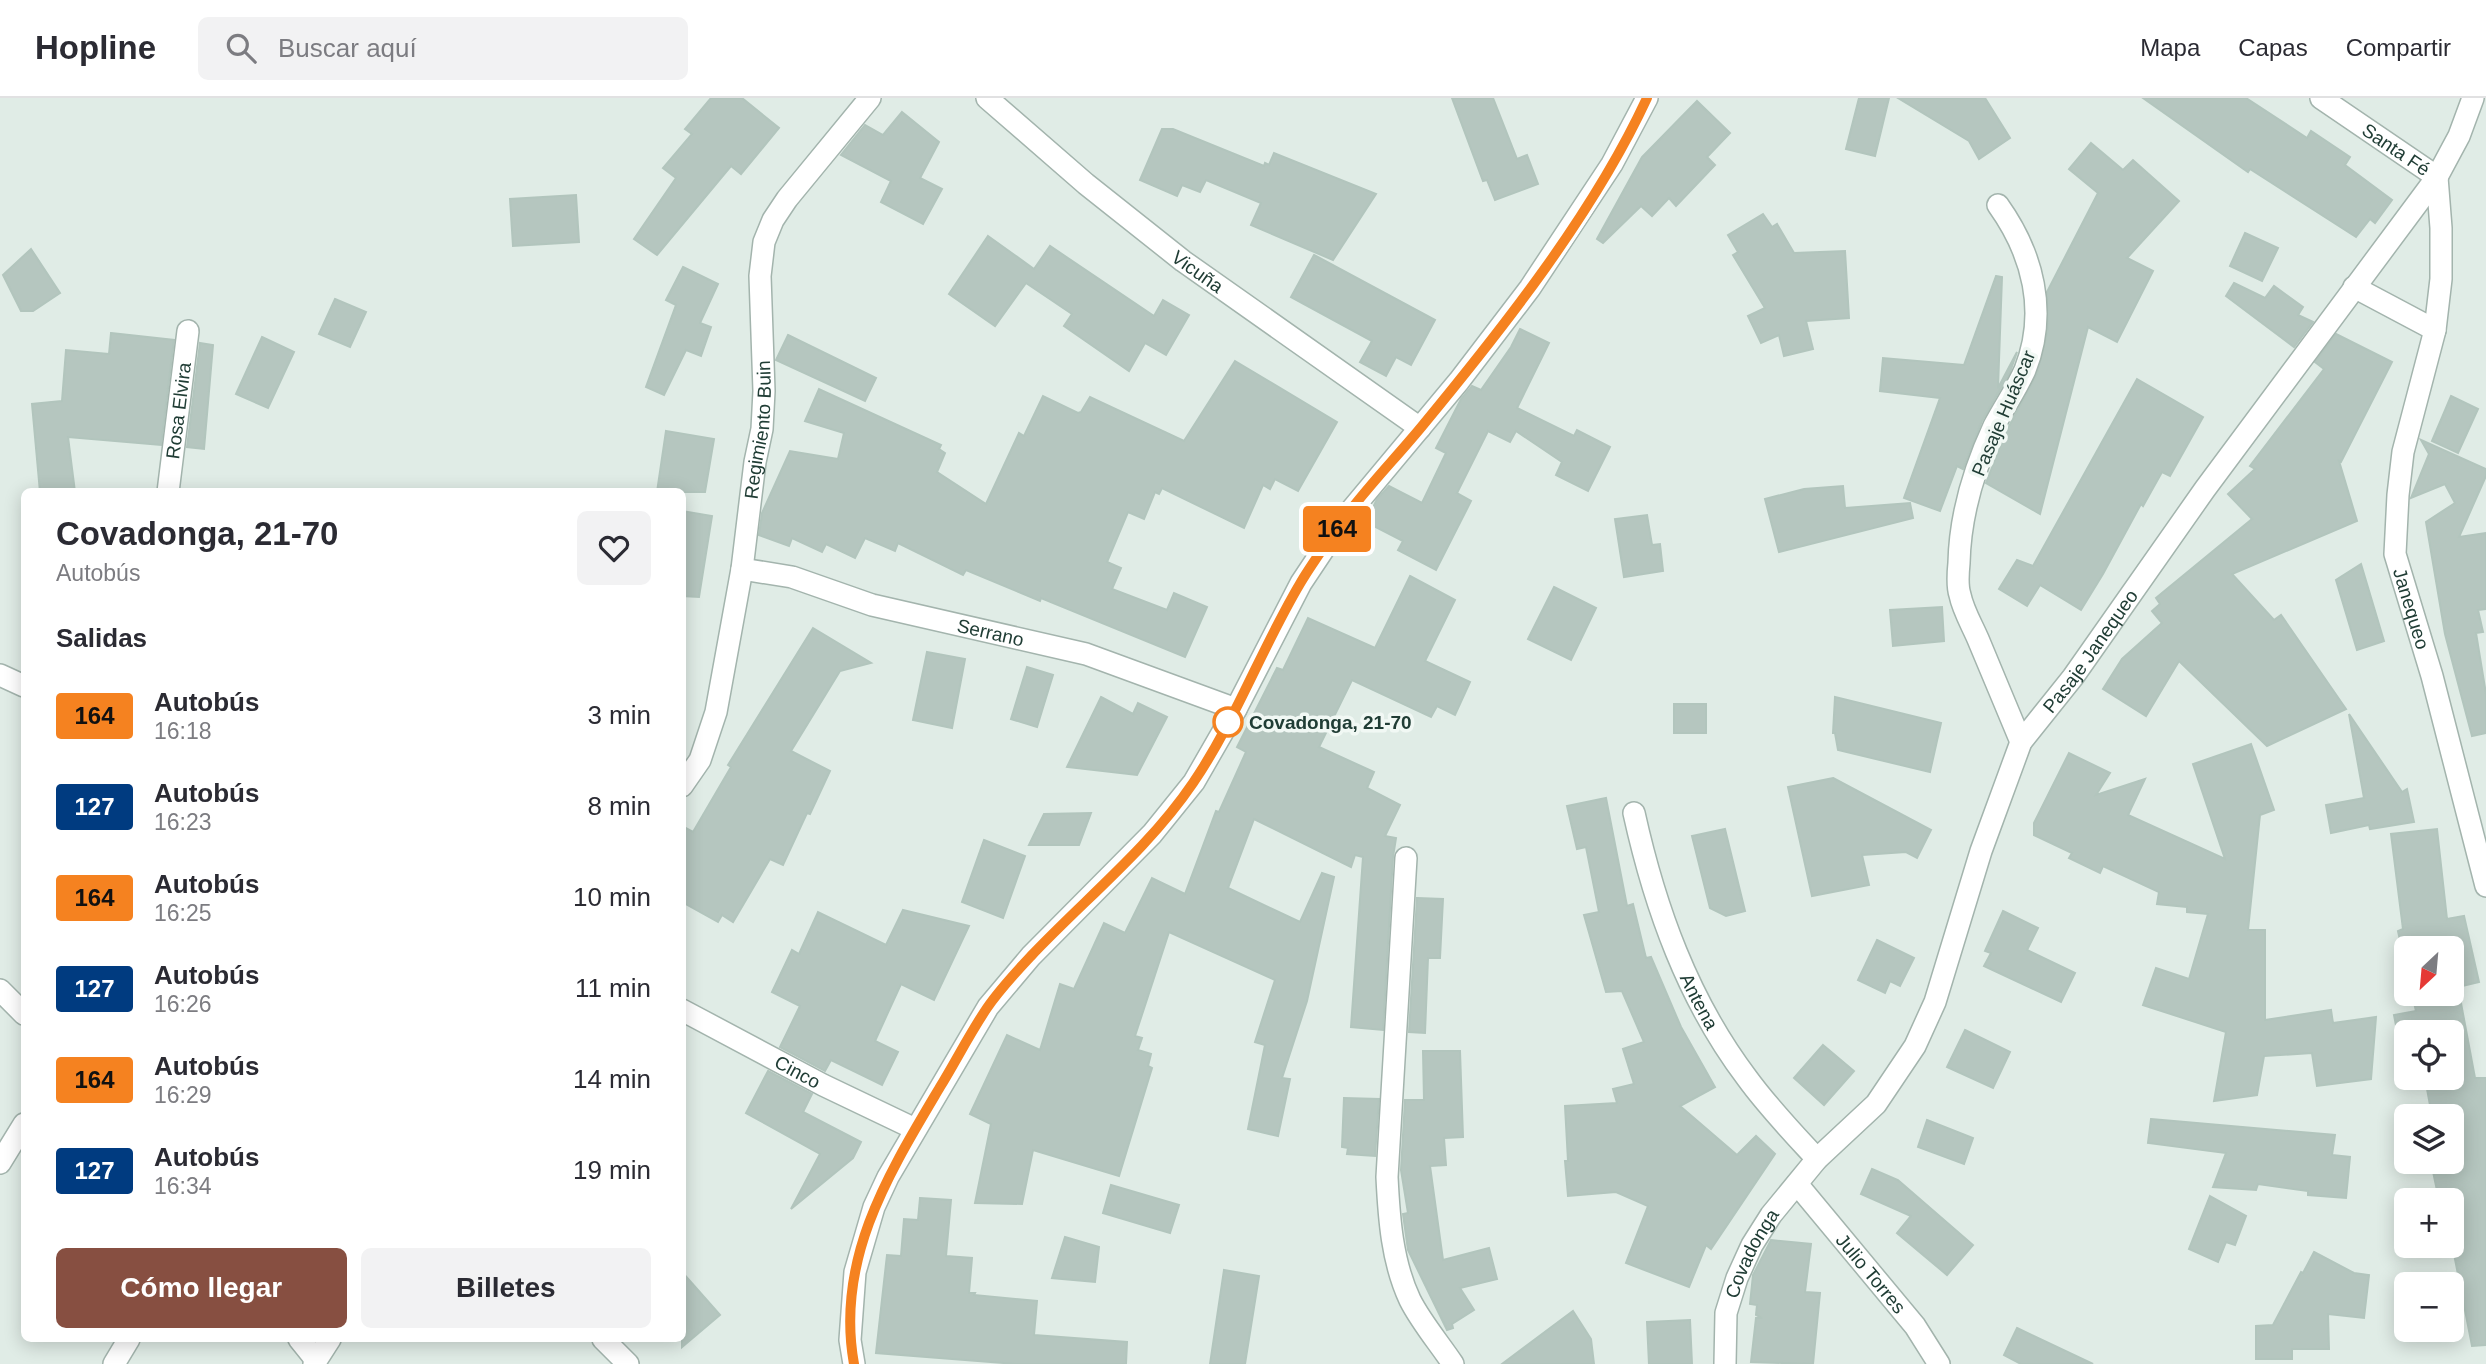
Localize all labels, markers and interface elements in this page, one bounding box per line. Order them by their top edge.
search box [198,17,688,80]
text: Hopline [35,29,156,66]
icon: search [222,29,260,67]
text: Buscar aquí [278,33,417,63]
text: Mapa [2140,34,2200,61]
text: Capas [2238,34,2308,61]
text: Compartir [2346,34,2451,61]
street label: Santa Fé [2358,119,2434,180]
street label: Vicuña [1168,246,1227,297]
street label: Pasaje Huáscar [1968,347,2040,479]
street label: Regimiento Buin [741,360,775,500]
street label: Rosa Elvira [162,361,195,460]
line badge: 164 [1297,506,1377,552]
button: heart [577,511,651,585]
text: Covadonga, 21-70 [56,515,338,552]
text: 164 [1317,515,1357,542]
text: Autobús [56,560,140,586]
street label: Janequeo [2389,566,2433,652]
street label: Pasaje Janequeo [2039,586,2142,717]
street label: Serrano [955,615,1026,650]
text: Salidas [56,623,147,653]
text: Autobús [154,687,259,717]
text: 3 min [587,700,651,730]
text: 164 [74,702,115,729]
marker: Covadonga, 21-70 [1213,707,1243,737]
place label: Covadonga, 21-70 [1249,712,1412,733]
text: 16:18 [154,718,212,744]
text: Autobús [154,778,259,808]
text: 8 min [587,791,651,821]
text: 127 [74,793,115,820]
text: 16:23 [154,809,212,835]
text: Autobús [154,869,259,899]
text: 10 min [573,882,651,912]
text: 164 [74,884,115,911]
text: 16:25 [154,900,212,926]
north arrow [2394,936,2464,1006]
map controls [2394,936,2464,1342]
text: Autobús [154,960,259,990]
street label: Antena [1676,970,1722,1034]
text: 11 min [575,973,651,1003]
text: 127 [74,975,115,1002]
text: 16:26 [154,991,212,1017]
button: locate [2394,1020,2464,1090]
text: Autobús [154,1051,259,1081]
street label: Cinco [771,1051,824,1093]
text: 14 min [573,1064,651,1094]
text: 164 [74,1066,115,1093]
text: 16:29 [154,1082,212,1108]
button: layers [2394,1104,2464,1174]
text: Autobús [154,1142,259,1172]
text: 19 min [573,1155,651,1185]
text: 127 [74,1157,115,1184]
text: 16:34 [154,1173,212,1199]
button: + [2394,1188,2464,1258]
street label: Covadonga [1721,1205,1783,1301]
street label: Julio Torres [1832,1230,1910,1318]
button: Cómo llegar [56,1248,347,1328]
button: Billetes [361,1248,651,1328]
button: − [2394,1272,2464,1342]

